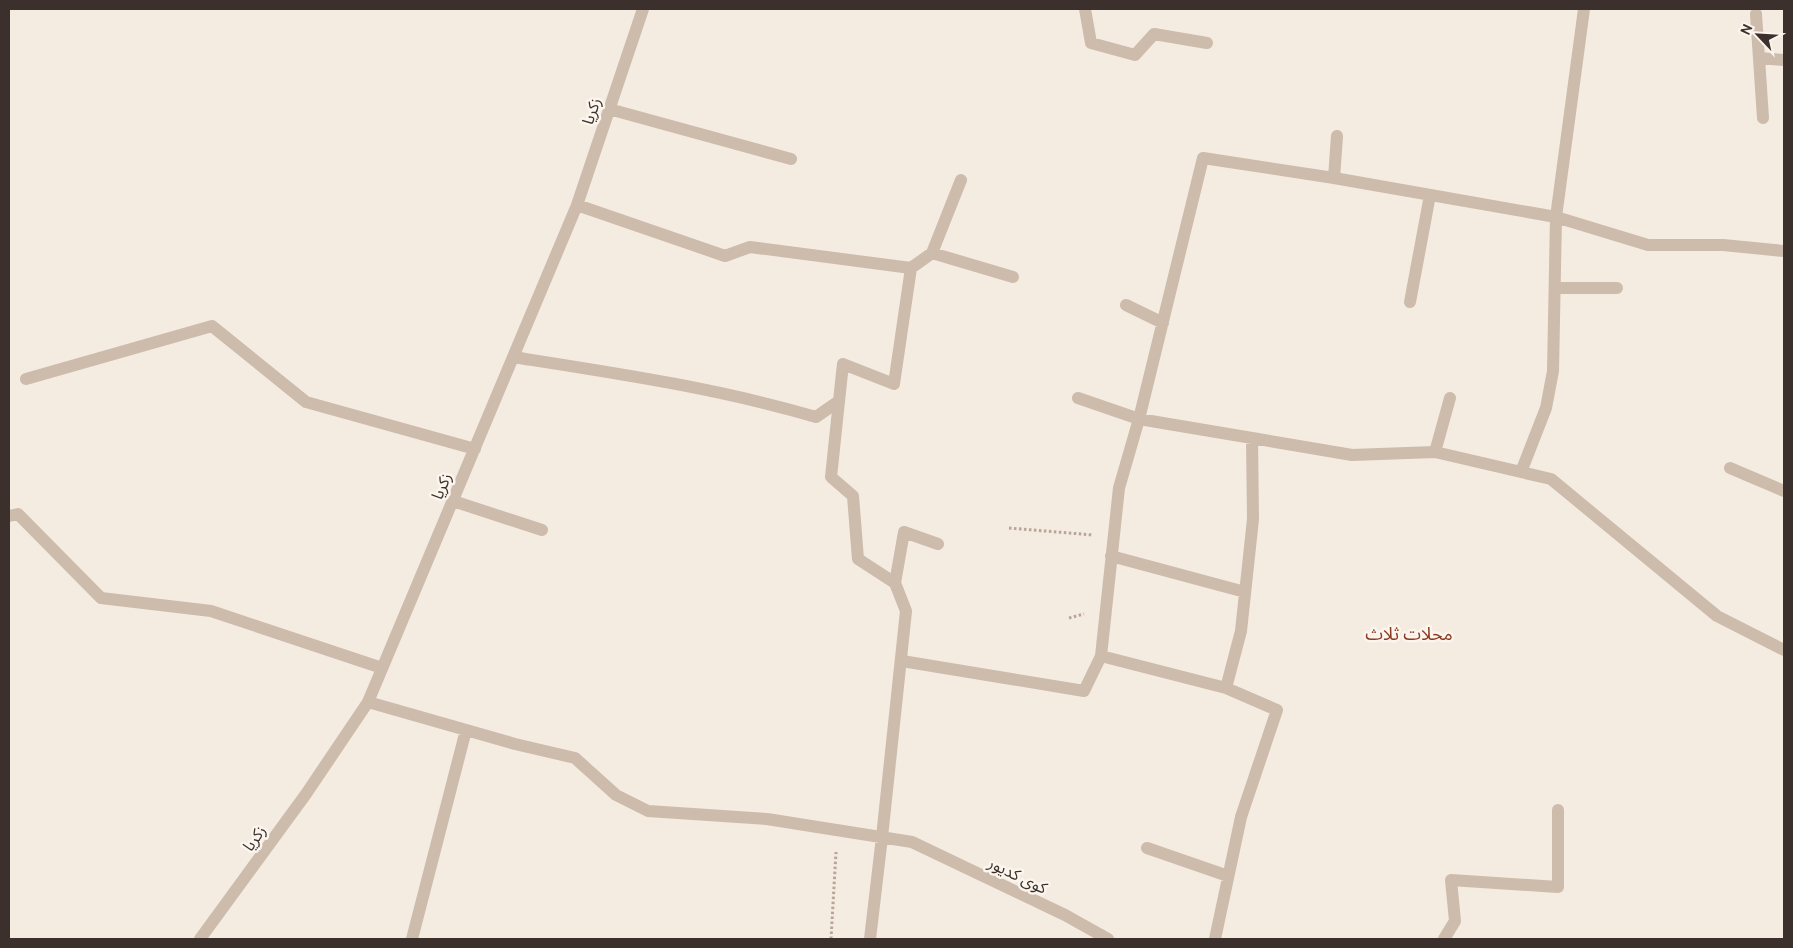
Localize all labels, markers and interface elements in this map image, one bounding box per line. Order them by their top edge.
north arrow [1733,10,1783,60]
text: N [1736,21,1756,38]
street label: زکریا [578,95,605,127]
street label: زکریا [427,470,456,502]
district label: محلات ثلاث [1365,623,1453,645]
street label: زکریا [239,822,270,855]
street label: کوی کدیور [984,853,1051,898]

